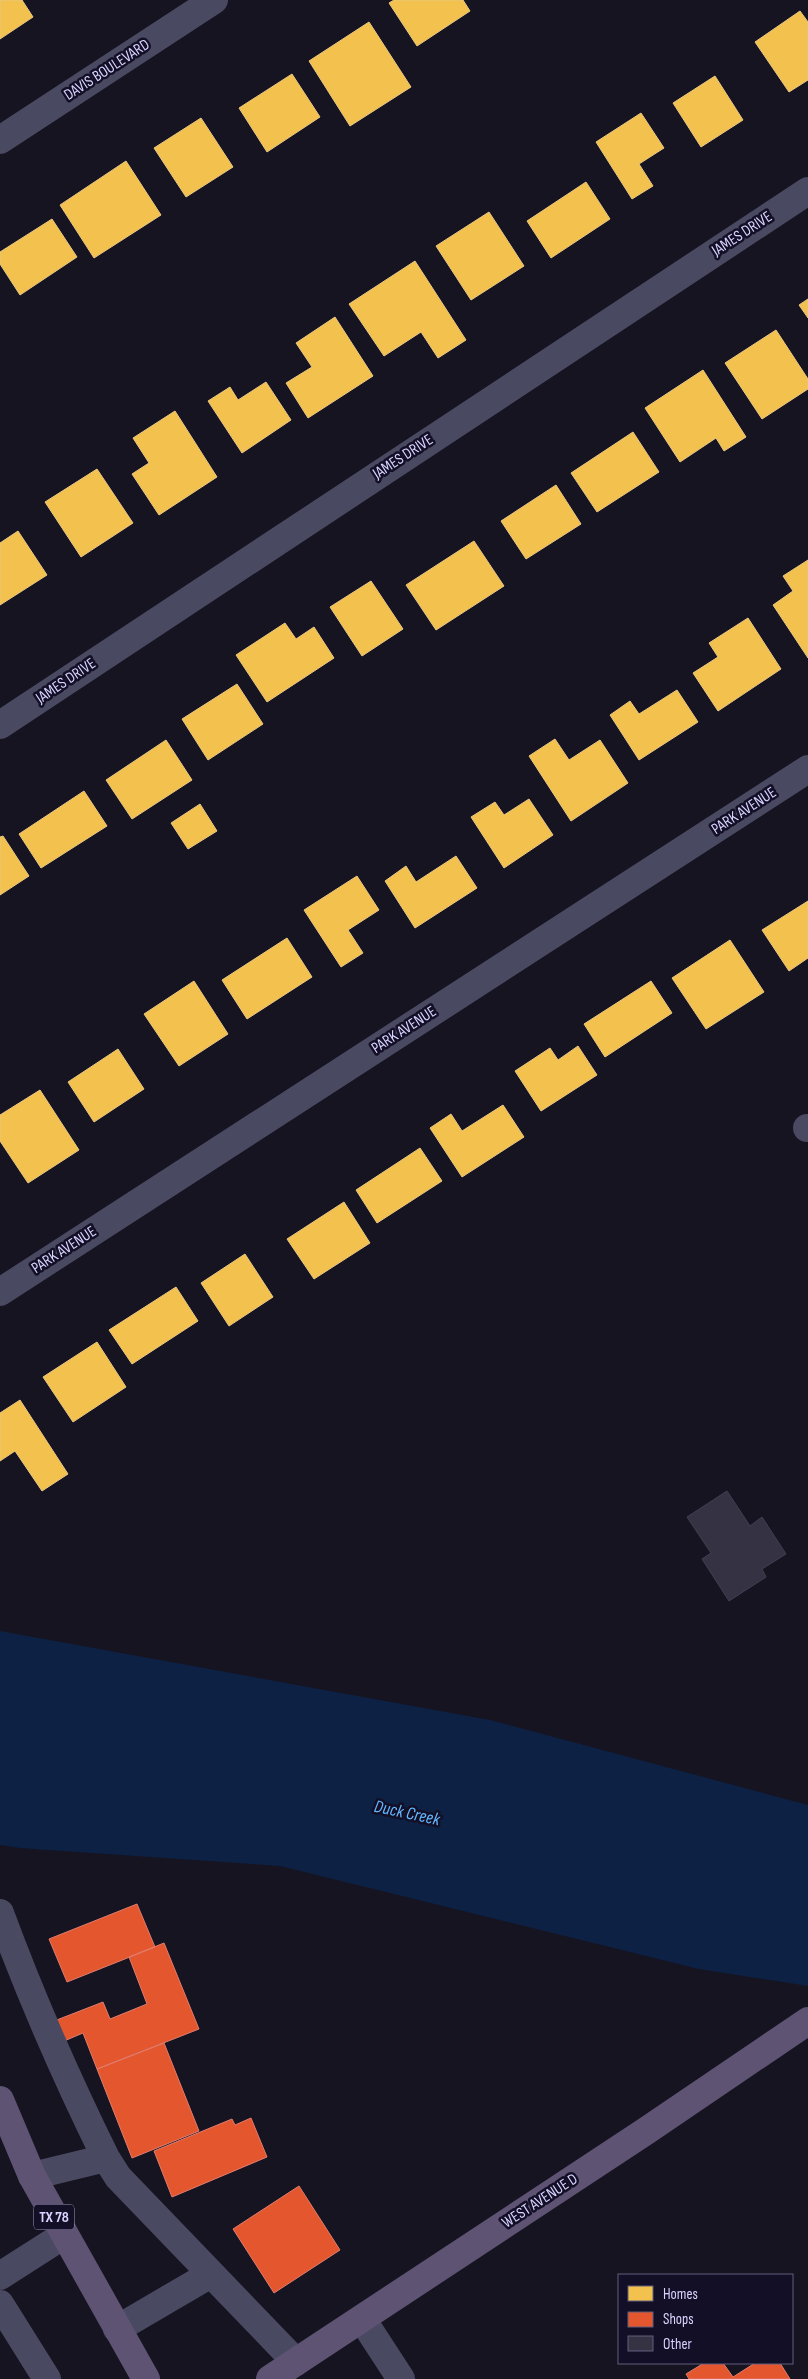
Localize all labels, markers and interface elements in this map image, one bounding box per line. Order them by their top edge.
street label: DAVIS BOULEVARD [61,35,153,105]
street label: JAMES DRIVE [708,208,776,261]
street label: JAMES DRIVE [369,431,437,484]
street label: JAMES DRIVE [32,654,99,708]
street label: PARK AVENUE [708,783,780,839]
street label: PARK AVENUE [368,1002,440,1058]
street label: PARK AVENUE [28,1222,100,1278]
water label: Duck Creek [372,1796,443,1830]
street label: WEST AVENUE D [499,2170,581,2232]
road number: TX 78 [34,2204,74,2230]
legend [618,2274,793,2364]
text: Homes [663,2285,698,2304]
text: Shops [663,2310,694,2329]
text: Other [663,2335,692,2354]

